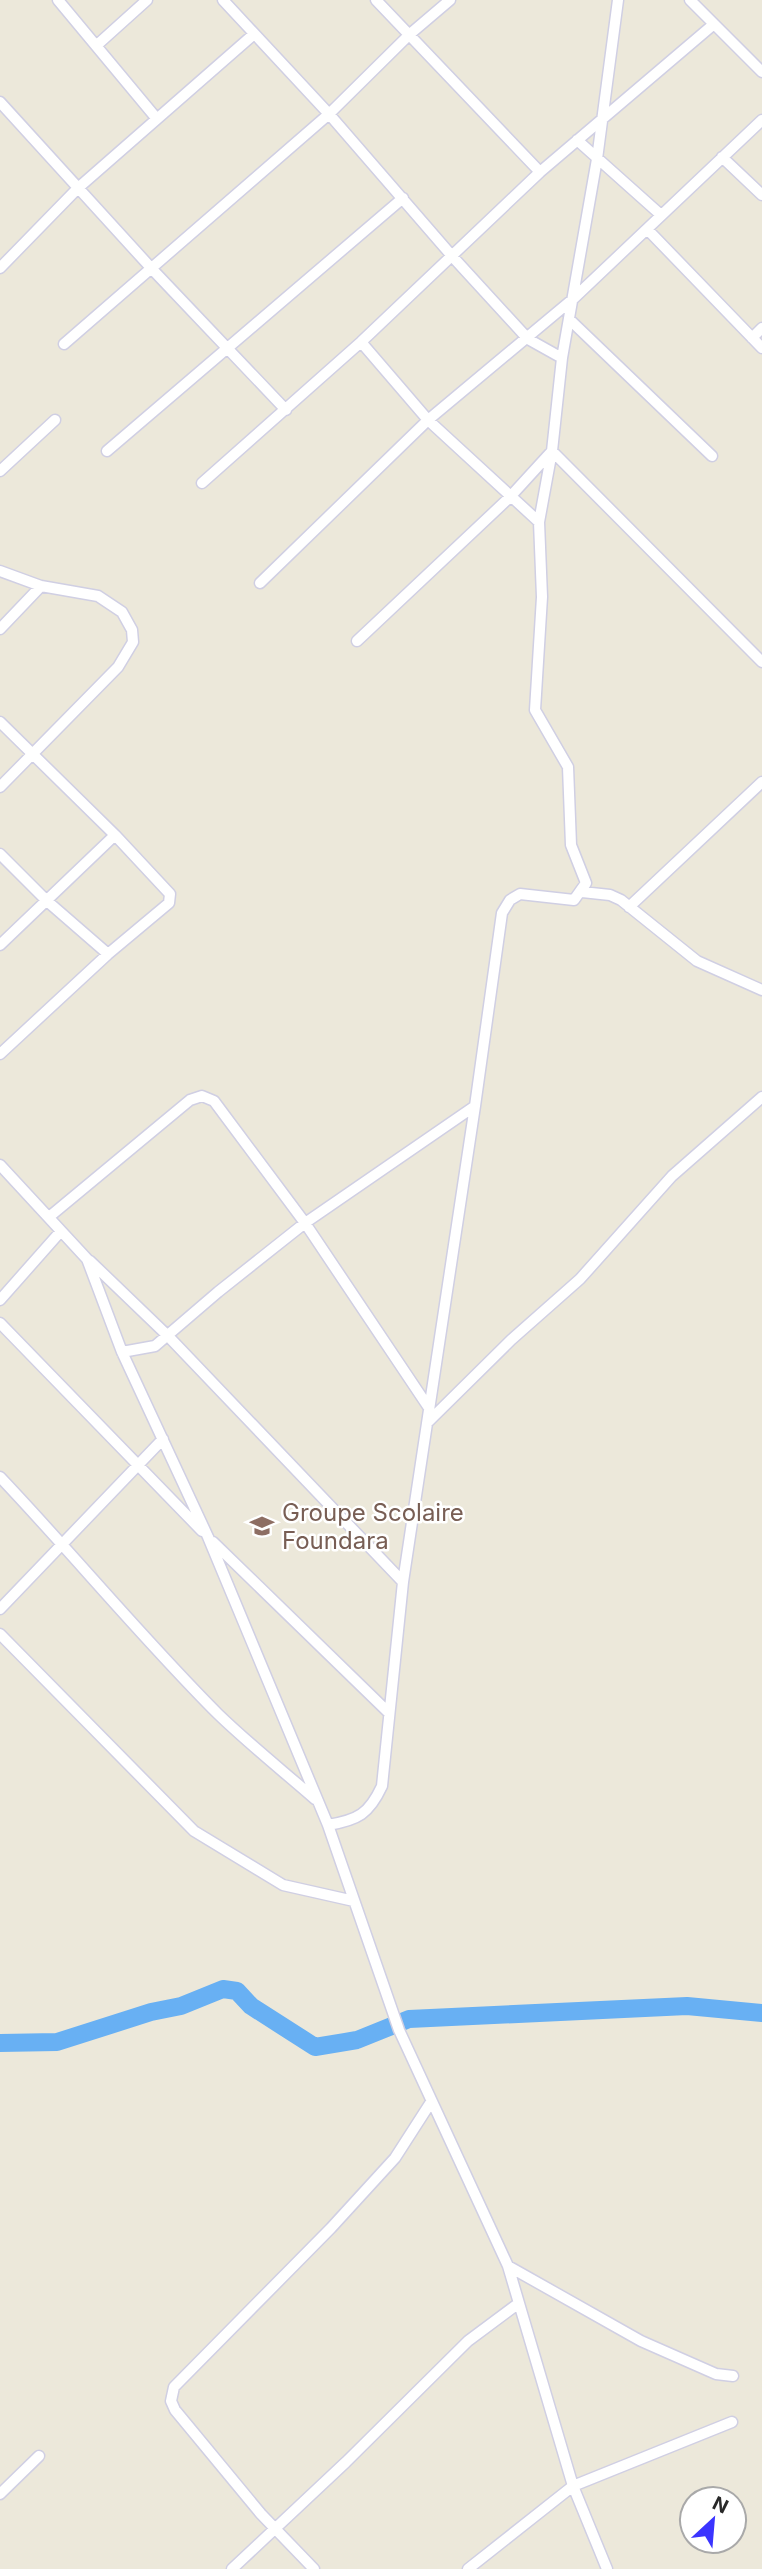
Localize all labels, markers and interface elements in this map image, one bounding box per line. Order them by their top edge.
place label: Groupe Scolaire Foundara [282,1498,464,1555]
school or university icon: Groupe Scolaire Foundara [248,1512,276,1540]
north arrow [678,2485,748,2555]
text: N [709,2492,732,2519]

